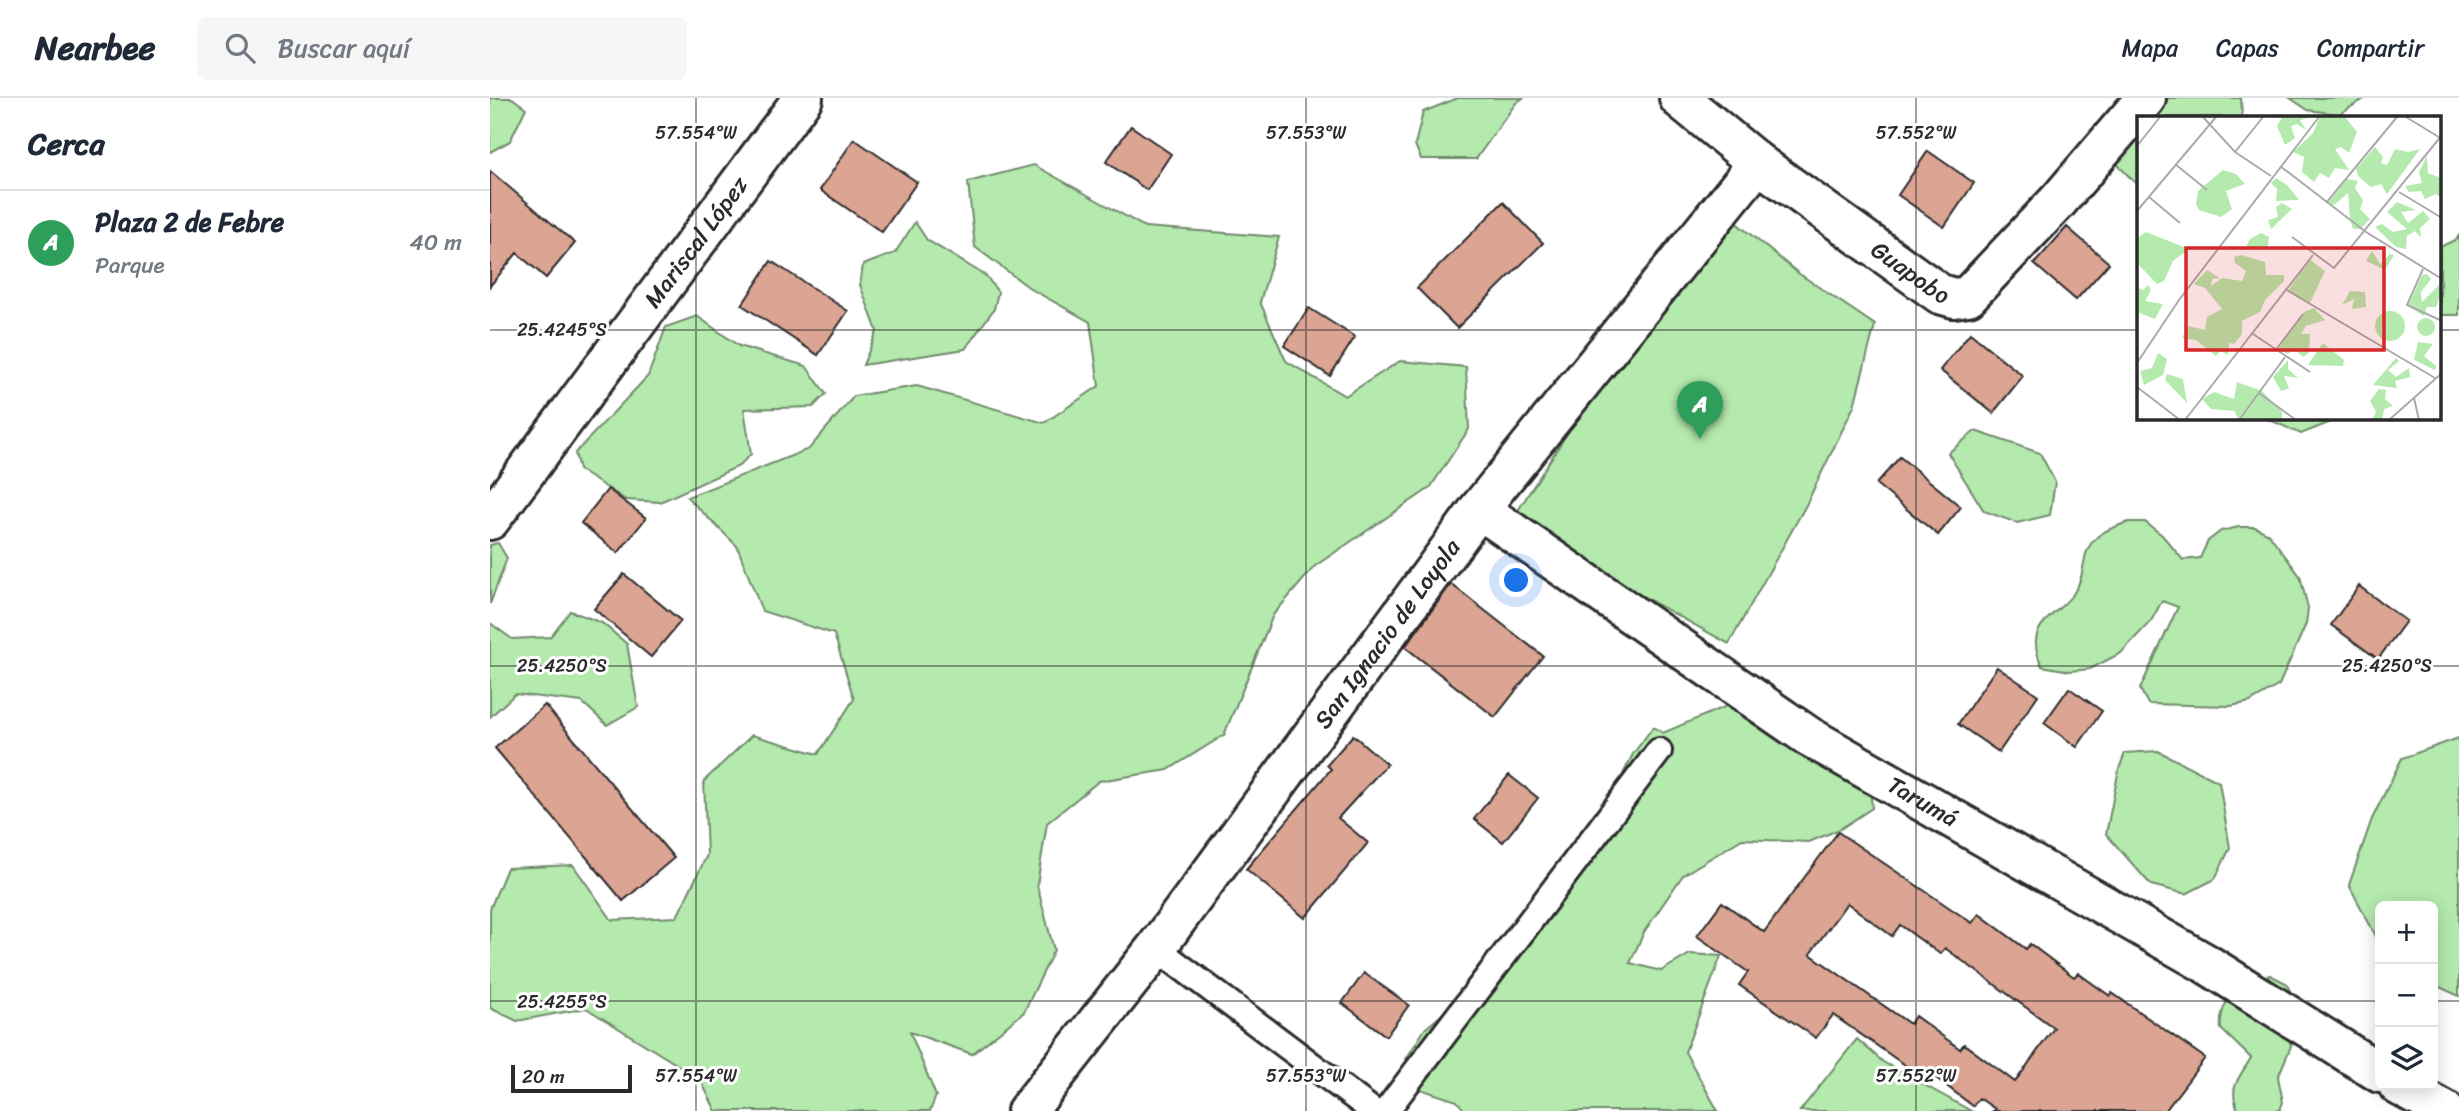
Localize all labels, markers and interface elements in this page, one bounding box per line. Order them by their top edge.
search box [197,17,687,80]
text: Nearbee [35,19,155,77]
text: Buscar aquí [277,25,410,71]
text: Mapa [2122,27,2178,69]
text: Capas [2216,27,2279,69]
text: Compartir [2317,27,2424,69]
icon: search [221,29,259,67]
inset map [2137,116,2442,420]
text: Cerca [28,117,104,171]
text: 57.554°W [655,117,738,149]
text: 57.553°W [1266,117,1347,149]
text: 57.552°W [1876,117,1957,149]
street label: Mariscal López [633,166,760,317]
text: Plaza 2 de Febre [95,199,284,245]
text: A [43,222,59,263]
text: 40 m [409,222,462,263]
street label: Guapobo [1862,229,1954,316]
text: Parque [95,245,165,286]
text: 25.4245°S [517,314,607,346]
pin: A [1677,381,1723,439]
street label: San Ignacio de Loyola [1303,529,1472,738]
your location [1499,563,1533,597]
text: 25.4250°S [517,650,607,682]
text: 25.4250°S [2342,650,2432,682]
street label: Tarumá [1879,764,1966,839]
map controls [2375,901,2438,1090]
button: + [2375,901,2438,964]
button: − [2375,964,2438,1027]
text: 25.4255°S [517,986,607,1018]
button: layers [2375,1027,2438,1090]
text: 20 m [522,1060,565,1093]
text: 57.554°W [655,1060,738,1092]
text: 57.553°W [1266,1060,1347,1092]
text: 57.552°W [1876,1060,1957,1092]
scale bar [511,1062,632,1094]

